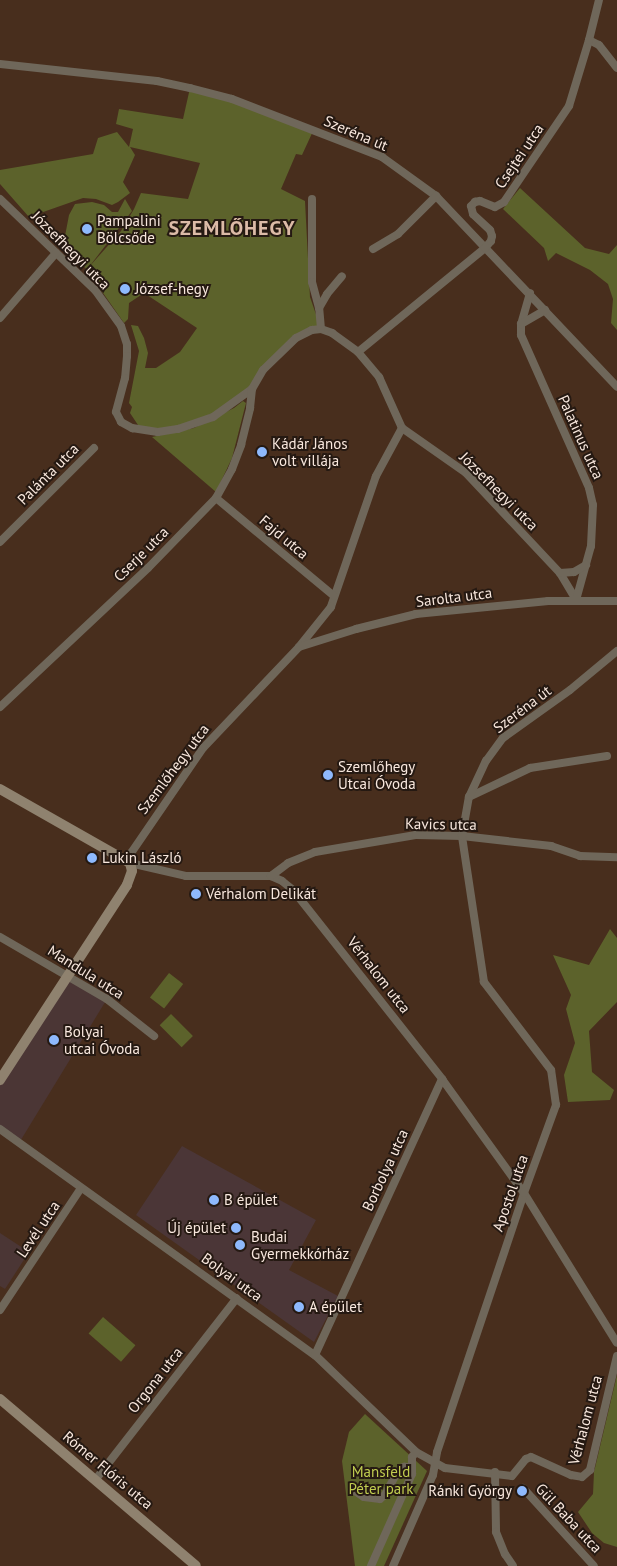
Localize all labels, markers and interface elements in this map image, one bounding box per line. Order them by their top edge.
street label: Szeréna út [321,112,391,154]
street label: Csejtei utca [491,120,547,192]
street label: Józsefhegyi utca [28,207,114,293]
place label: Pampalini Bölcsőde [97,211,161,246]
district label: SZEMLŐHEGY [167,216,297,240]
marker: Pampalini Bölcsőde [81,223,93,235]
place label: József-hegy [135,280,209,298]
marker: József-hegy [119,283,131,295]
street label: Palatinus utca [554,392,608,482]
place label: Kádár János volt villája [272,434,348,469]
street label: Palánta utca [14,440,82,508]
marker: Kádár János volt villája [256,446,268,458]
street label: Józsefhegyi utca [456,448,542,534]
street label: Fajd utca [256,511,312,563]
street label: Cserje utca [110,523,172,585]
street label: Sarolta utca [415,583,493,611]
street label: Szeréna út [490,681,554,737]
street label: Szemlőhegy utca [133,720,213,818]
place label: Szemlőhegy Utcai Óvoda [338,757,416,792]
marker: Szemlőhegy Utcai Óvoda [322,769,334,781]
street label: Kavics utca [405,814,477,834]
place label: Lukin László [102,849,182,867]
marker: Lukin László [86,852,98,864]
place label: Vérhalom Delikát [206,885,316,903]
marker: Vérhalom Delikát [190,888,202,900]
street label: Vérhalom utca [344,933,414,1017]
street label: Mandula utca [44,941,128,1003]
place label: Bolyai utcai Óvoda [64,1022,140,1057]
marker: Bolyai utcai Óvoda [48,1034,60,1046]
street label: Borbolya utca [358,1126,412,1214]
street label: Apostol utca [489,1152,531,1234]
place label: B épület [224,1191,278,1209]
marker: B épület [208,1194,220,1206]
street label: Levél utca [13,1197,63,1261]
place label: Új épület [167,1219,226,1237]
marker: Új épület [230,1222,242,1234]
place label: Budai Gyermekkórház [251,1227,349,1262]
marker: Budai Gyermekkórház [233,1238,247,1252]
street label: Bolyai utca [198,1249,266,1305]
place label: A épület [309,1298,363,1316]
marker: A épület [293,1301,305,1313]
street label: Orgona utca [124,1344,186,1416]
street label: Vérhalom utca [564,1373,606,1467]
street label: Rómer Flóris utca [59,1427,157,1513]
park label: Mansfeld Péter park [349,1462,413,1497]
street label: Gül Baba utca [532,1479,606,1557]
place label: Ránki György [428,1482,512,1500]
marker: Ránki György [516,1485,528,1497]

